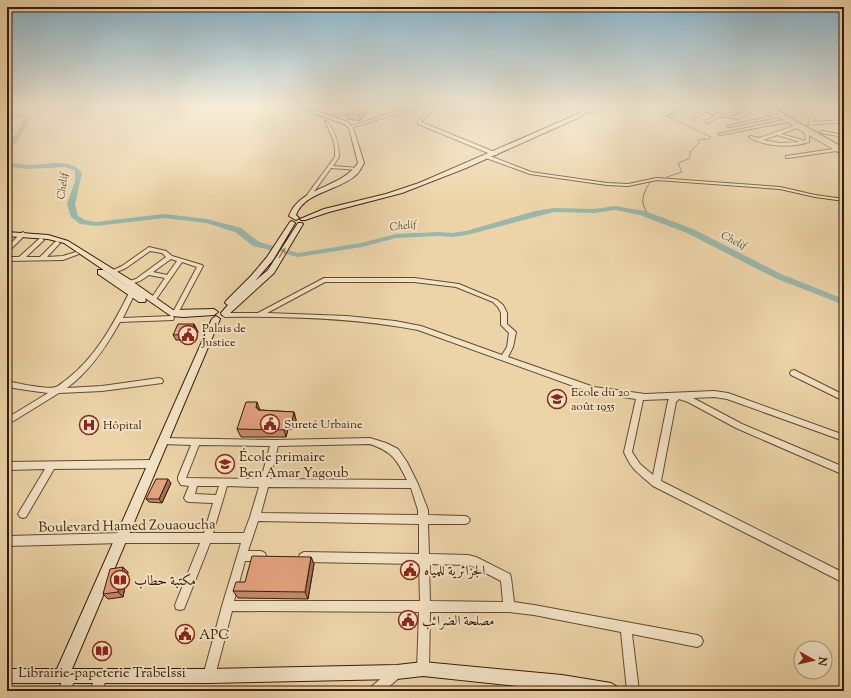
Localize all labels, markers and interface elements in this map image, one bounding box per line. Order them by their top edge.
water label: Chelif [53,170,73,201]
water label: Chelif [389,216,419,235]
water label: Chelif [718,228,751,255]
one-way arrow [278,248,286,259]
place label: Palais de Justice [201,320,246,352]
public building icon: Palais de Justice [177,324,199,346]
place label: Ecole du 20 août 1955 [571,384,630,416]
school or university icon: Ecole du 20 août 1955 [546,388,568,410]
public building icon: Sureté Urbaine [259,413,281,435]
hospital icon: Hôpital [78,414,100,436]
place label: Sureté Urbaine [284,416,363,434]
place label: Hôpital [103,417,143,435]
place label: École primaire Ben Amar Yagoub [239,448,349,484]
school or university icon: École primaire Ben Amar Yagoub [214,453,236,475]
street label: Boulevard Hamed Zouaoucha [38,515,216,539]
public building icon: الجزائرية للمياه [399,559,421,581]
place label: الجزائرية للمياه [424,562,485,582]
library icon: مكتبة حطاب [109,569,131,591]
place label: مكتبة حطاب [134,572,196,592]
public building icon: مصلحة الضرائب [397,609,419,631]
place label: مصلحة الضرائب [422,612,495,632]
public building icon: APC [174,623,196,645]
place label: APC [199,626,230,646]
library icon: Librairie-papeterie Trabelssi [91,640,113,662]
north arrow [793,640,833,680]
text: N [813,655,831,667]
place label: Librairie-papeterie Trabelssi [18,664,186,684]

